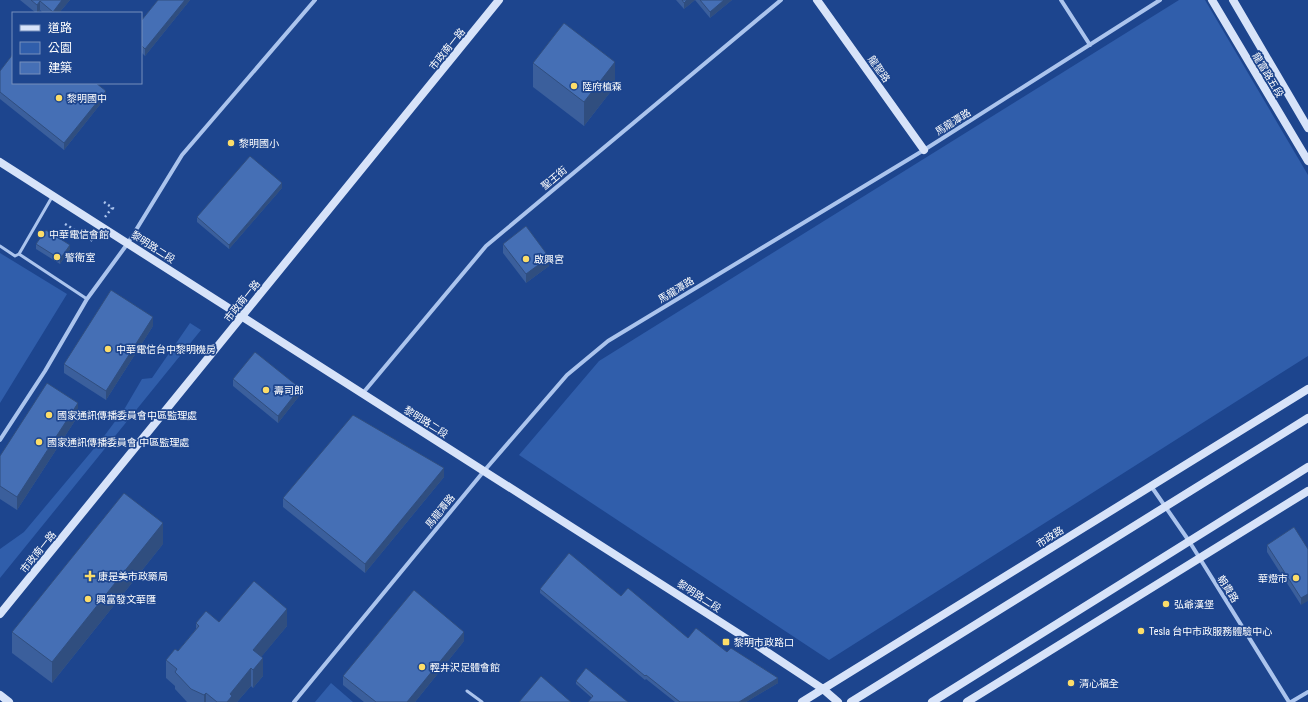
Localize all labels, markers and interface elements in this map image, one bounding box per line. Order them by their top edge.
legend [12,12,142,84]
text: 道路 [48,21,72,35]
street label: 市政南一路 [427,26,467,72]
text: 公園 [48,41,72,55]
street label: 龍富路五段 [1250,51,1286,99]
street label: 龍聖路 [866,54,892,84]
text: 建築 [48,61,72,75]
marker: 陸府植森 [569,81,579,91]
place label: 陸府植森 [582,81,622,92]
marker: 黎明國中 [54,93,64,103]
place label: 黎明國中 [67,93,107,104]
street label: 馬龍潭路 [933,107,973,137]
marker: 黎明國小 [226,138,236,148]
place label: 黎明國小 [239,138,279,149]
street label: 聖王街 [539,164,569,192]
marker: 中華電信會館 [36,229,46,239]
place label: 中華電信會館 [49,229,109,240]
street label: 黎明路二段 [129,229,177,265]
marker: 警衛室 [52,252,62,262]
place label: 警衛室 [65,252,95,263]
marker: 啟興宮 [521,254,531,264]
place label: 啟興宮 [534,254,564,265]
street label: 馬龍潭路 [656,275,696,305]
street label: 市政南一路 [222,278,262,324]
marker: 中華電信台中黎明機房 [103,344,113,354]
place label: 中華電信台中黎明機房 [116,344,216,355]
marker: 壽司郎 [261,385,271,395]
place label: 壽司郎 [274,385,304,396]
street label: 黎明路二段 [402,404,450,440]
marker: 國家通訊傳播委員會中區監理處 [44,410,54,420]
place label: 國家通訊傳播委員會中區監理處 [57,410,197,421]
marker: 國家通訊傳播委員會 中區監理處 [34,437,44,447]
place label: 國家通訊傳播委員會 中區監理處 [47,437,189,448]
street label: 馬龍潭路 [423,492,457,530]
street label: 市政路 [1034,524,1066,550]
street label: 市政南一路 [18,529,58,575]
marker: 康是美市政藥局 [85,571,95,581]
place label: 康是美市政藥局 [98,571,168,582]
street label: 朝貴路 [1215,573,1241,605]
place label: 華燈市 [1258,573,1288,584]
marker: 華燈市 [1291,573,1301,583]
street label: 黎明路二段 [675,578,723,614]
marker: 興富發文華匯 [83,594,93,604]
place label: 興富發文華匯 [96,594,156,605]
marker: 弘爺漢堡 [1161,599,1171,609]
place label: 弘爺漢堡 [1174,599,1214,610]
marker: Tesla 台中市政服務體驗中心 [1136,626,1146,636]
place label: Tesla 台中市政服務體驗中心 [1149,626,1272,637]
marker: 黎明市政路口 [721,637,731,647]
place label: 黎明市政路口 [734,637,794,648]
marker: 輕井沢足體會館 [417,662,427,672]
place label: 輕井沢足體會館 [430,662,500,673]
marker: 清心福全 [1066,678,1076,688]
place label: 清心福全 [1079,678,1119,689]

